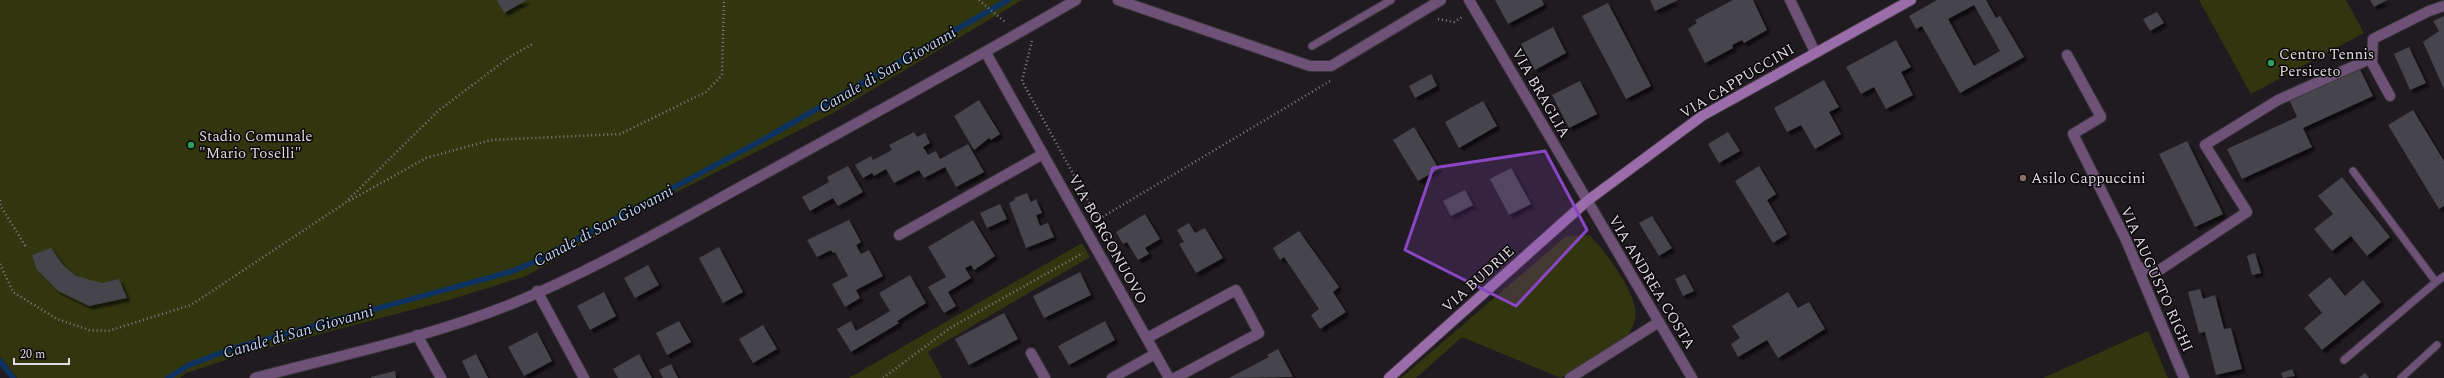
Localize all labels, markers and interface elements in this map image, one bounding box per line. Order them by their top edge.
water label: Canale di San Giovanni [814,20,961,119]
street label: VIA CAPPUCCINI [1676,38,1799,125]
place label: Centro Tennis Persiceto [2279,43,2374,83]
street label: VIA BRAGLIA [1505,44,1576,143]
marker: Centro Tennis Persiceto [2266,58,2276,68]
place label: Stadio Comunale "Mario Toselli" [199,125,313,165]
marker: Stadio Comunale "Mario Toselli" [186,140,196,150]
place label: Asilo Cappuccini [2031,167,2146,190]
street label: VIA BORGONUOVO [1062,170,1153,308]
marker: Asilo Cappuccini [2018,173,2028,183]
water label: Canale di San Giovanni [529,179,678,273]
street label: VIA AUGUSTO RIGHI [2114,203,2199,356]
street label: VIA ANDREA COSTA [1602,211,1701,354]
street label: VIA BUDRIE [1437,240,1520,318]
water label: Canale di San Giovanni [220,299,377,365]
scale bar [14,340,69,366]
text: 20 m [20,345,45,364]

